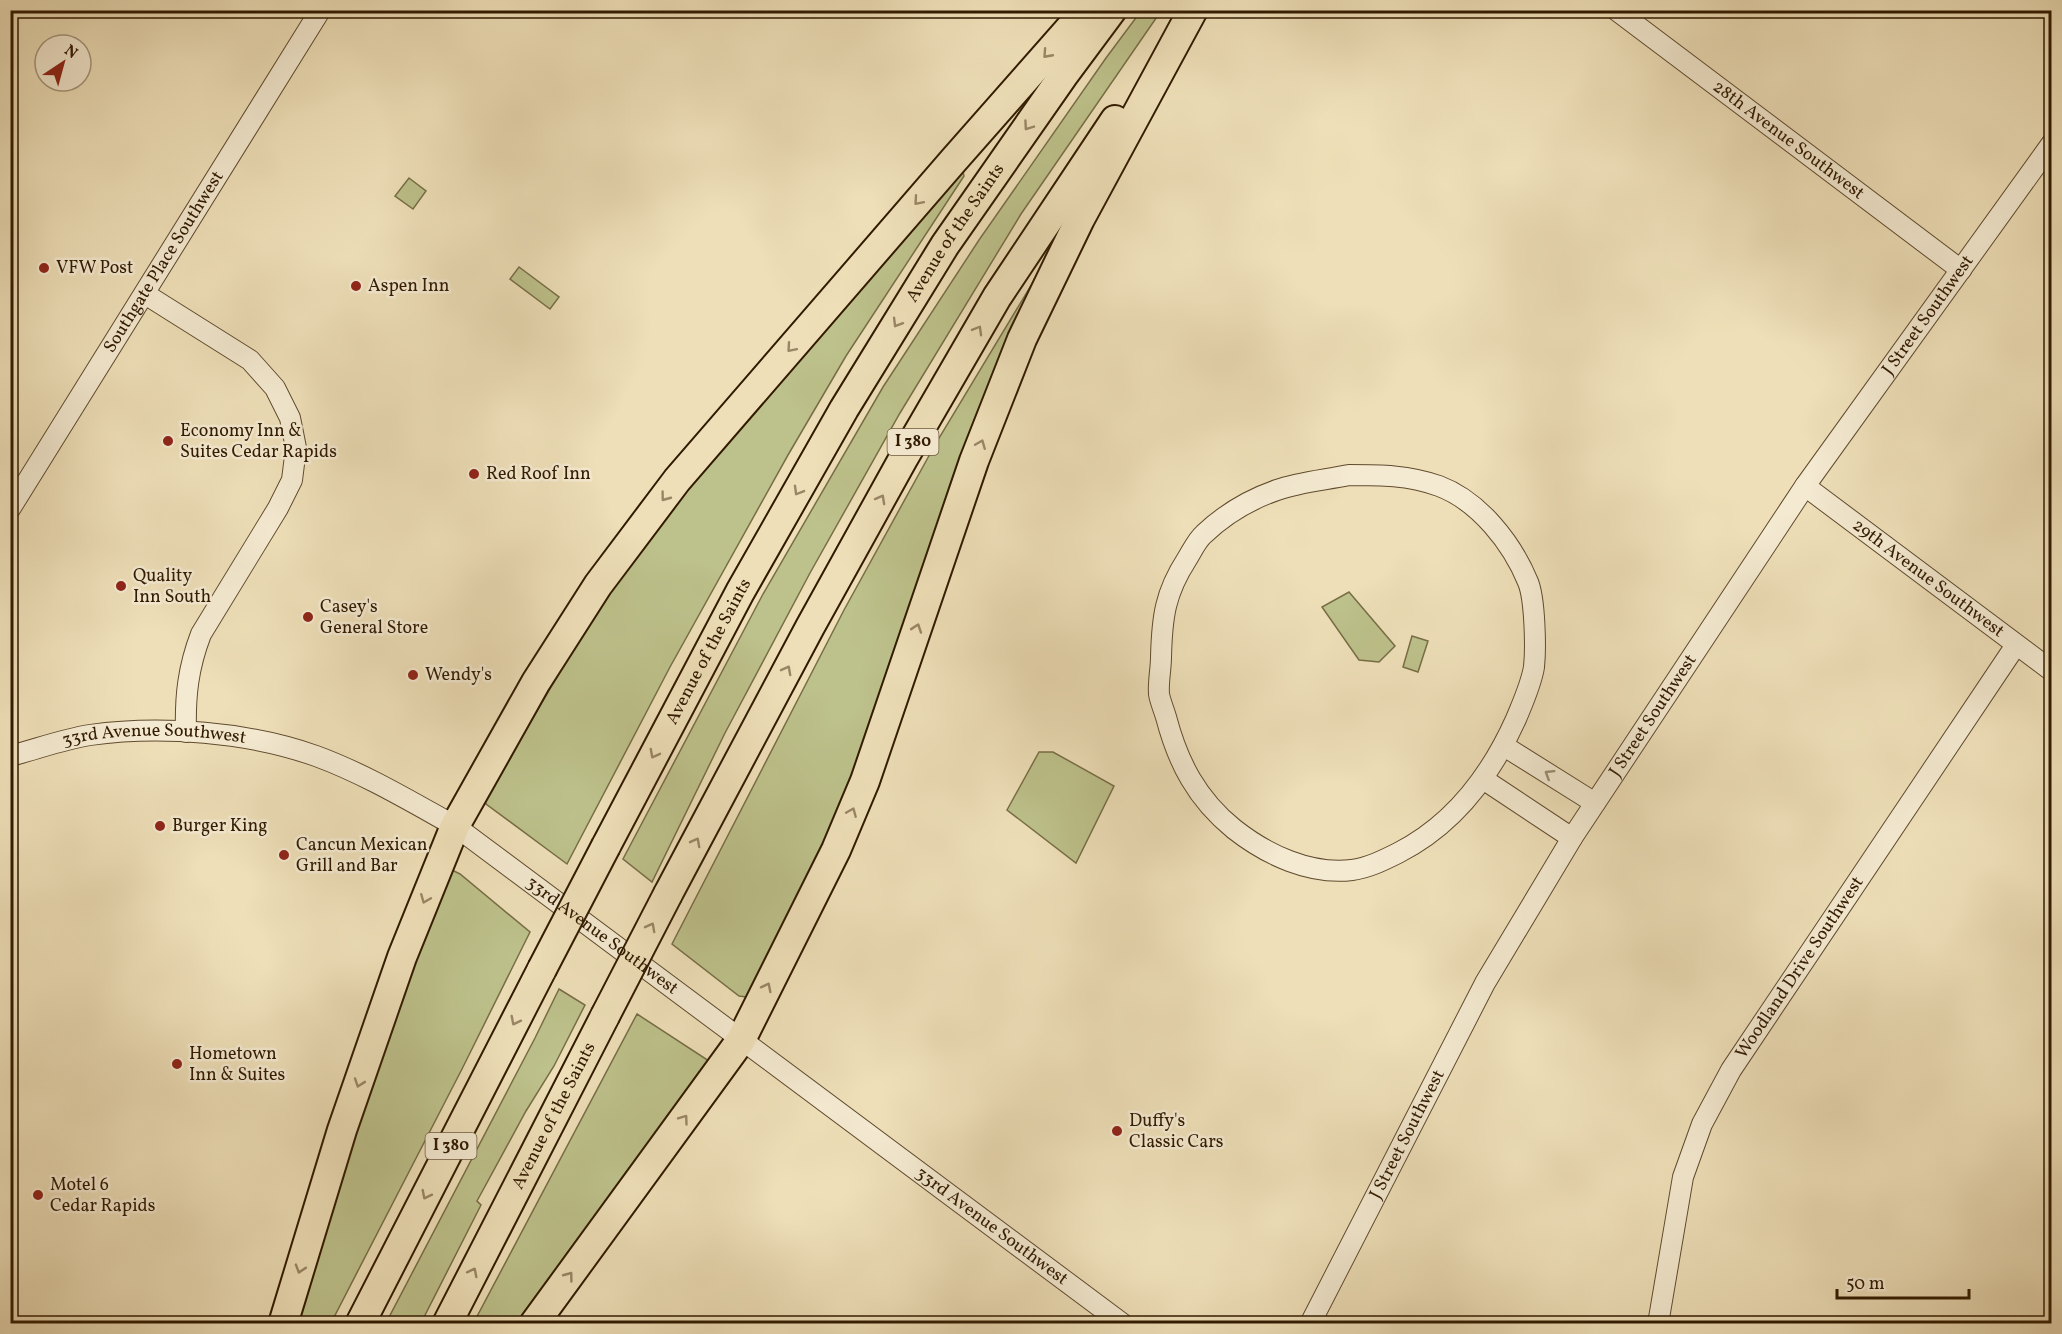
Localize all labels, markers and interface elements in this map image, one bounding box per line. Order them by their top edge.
north arrow [33,33,93,93]
text: N [59,40,82,65]
one-way arrow [1043,47,1054,58]
street label: 28th Avenue Southwest [1707,75,1870,205]
one-way arrow [1024,119,1035,130]
street label: Avenue of the Saints [900,159,1011,307]
street label: Southgate Place Southwest [98,166,230,358]
one-way arrow [914,194,925,205]
street label: J Street Southwest [1876,250,1980,380]
place label: VFW Post [56,256,133,281]
marker: VFW Post [37,261,51,275]
place label: Aspen Inn [368,274,450,299]
marker: Aspen Inn [349,279,363,293]
one-way arrow [892,317,904,327]
one-way arrow [971,326,982,336]
one-way arrow [787,341,798,352]
place label: Economy Inn & Suites Cedar Rapids [180,419,337,465]
road number: I 380 [888,429,938,455]
marker: Economy Inn & Suites Cedar Rapids [161,434,175,448]
one-way arrow [974,439,986,450]
place label: Red Roof Inn [486,462,591,487]
marker: Red Roof Inn [467,467,481,481]
one-way arrow [793,485,805,495]
one-way arrow [661,490,672,501]
one-way arrow [873,495,885,505]
street label: 29th Avenue Southwest [1847,513,2010,644]
place label: Quality Inn South [133,564,211,610]
street label: Avenue of the Saints [660,574,758,729]
marker: Quality Inn South [114,579,128,593]
place label: Casey's General Store [320,595,428,641]
marker: Casey's General Store [301,610,315,624]
one-way arrow [910,623,922,634]
street label: J Street Southwest [1603,649,1703,782]
place label: Wendy's [425,663,492,688]
one-way arrow [780,666,791,676]
marker: Wendy's [406,668,420,682]
street label: 33rd Avenue Southwest [60,718,248,753]
one-way arrow [650,748,661,759]
one-way arrow [1545,771,1556,782]
one-way arrow [845,807,857,818]
place label: Burger King [172,814,267,839]
marker: Burger King [153,819,167,833]
place label: Cancun Mexican Grill and Bar [296,833,428,879]
one-way arrow [689,838,700,849]
marker: Cancun Mexican Grill and Bar [277,848,291,862]
street label: 33rd Avenue Southwest [521,871,684,1001]
street label: Woodland Drive Southwest [1729,871,1870,1064]
one-way arrow [420,893,432,904]
one-way arrow [644,923,655,933]
one-way arrow [760,983,771,994]
one-way arrow [511,1015,522,1026]
street label: Avenue of the Saints [506,1038,602,1194]
place label: Hometown Inn & Suites [189,1042,285,1088]
marker: Hometown Inn & Suites [170,1057,184,1071]
street label: J Street Southwest [1364,1065,1451,1204]
one-way arrow [353,1077,366,1088]
place label: Duffy's Classic Cars [1129,1109,1224,1155]
one-way arrow [677,1114,688,1125]
marker: Duffy's Classic Cars [1110,1124,1124,1138]
road number: I 380 [426,1133,476,1159]
street label: 33rd Avenue Southwest [910,1161,1073,1291]
place label: Motel 6 Cedar Rapids [50,1173,155,1219]
marker: Motel 6 Cedar Rapids [31,1188,45,1202]
one-way arrow [422,1189,433,1199]
scale bar [1837,1262,1969,1300]
one-way arrow [295,1263,307,1273]
one-way arrow [466,1267,478,1278]
one-way arrow [562,1272,573,1283]
text: 50 m [1846,1272,1885,1297]

